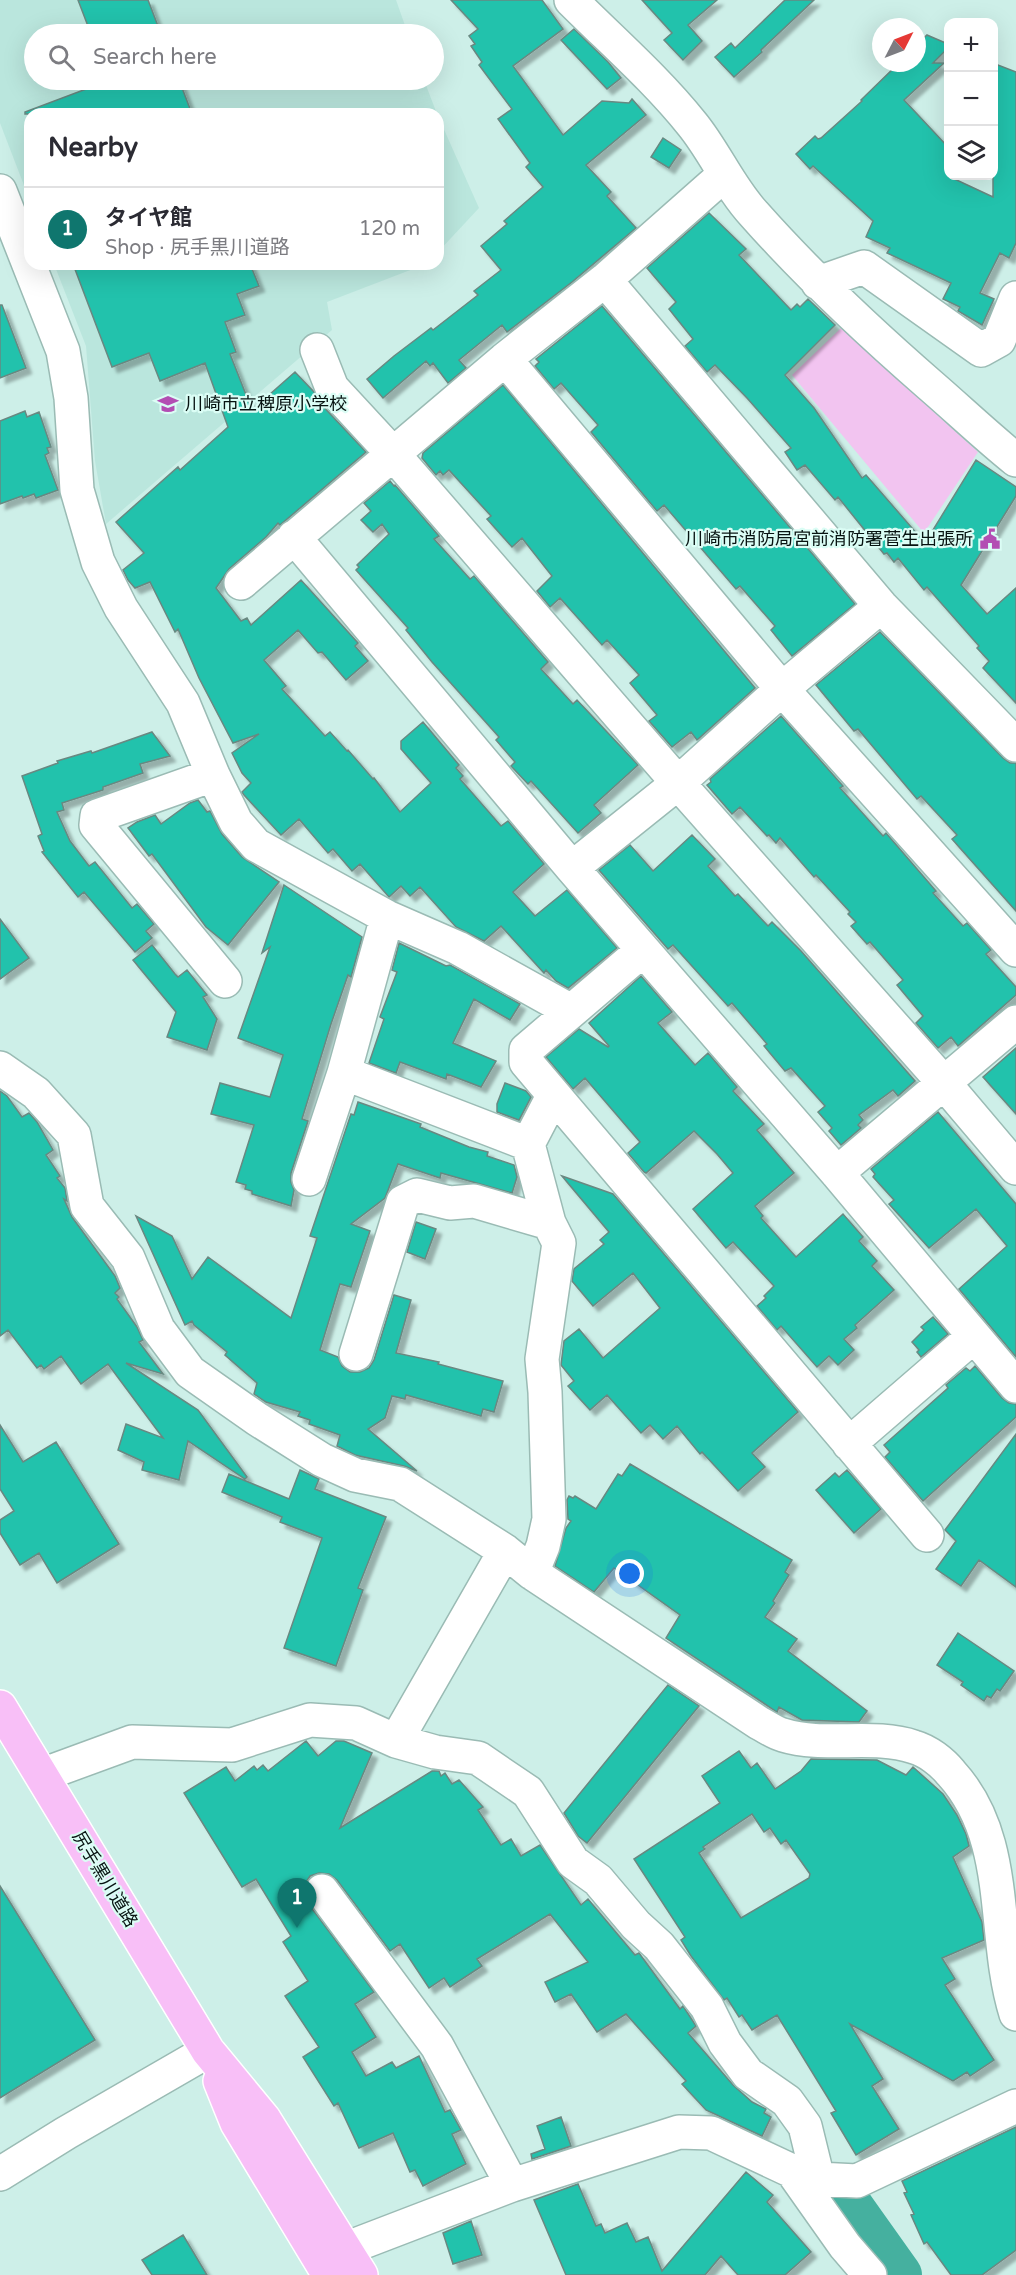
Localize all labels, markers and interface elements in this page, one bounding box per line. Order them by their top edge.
north arrow [872,18,926,72]
map controls [944,18,998,180]
button: + [944,18,998,72]
search box [24,24,444,90]
icon: search [45,41,78,74]
text: Search here [93,44,217,70]
button: − [944,72,998,126]
button: layers [944,126,998,180]
text: Nearby [48,132,138,163]
text: タイヤ館 [105,205,192,231]
text: 1 [61,217,74,241]
text: 120 m [359,217,420,241]
text: Shop · 尻手黒川道路 [105,236,290,260]
school or university icon: 川崎市立稗原小学校 [156,392,180,416]
place label: 川崎市立稗原小学校 [185,393,347,415]
public building icon: 川崎市消防局宮前消防署菅生出張所 [978,527,1002,551]
place label: 川崎市消防局宮前消防署菅生出張所 [685,528,973,550]
your location [615,1559,644,1588]
street label: 尻手黒川道路 [68,1827,142,1931]
pin: 1 [278,1878,316,1928]

